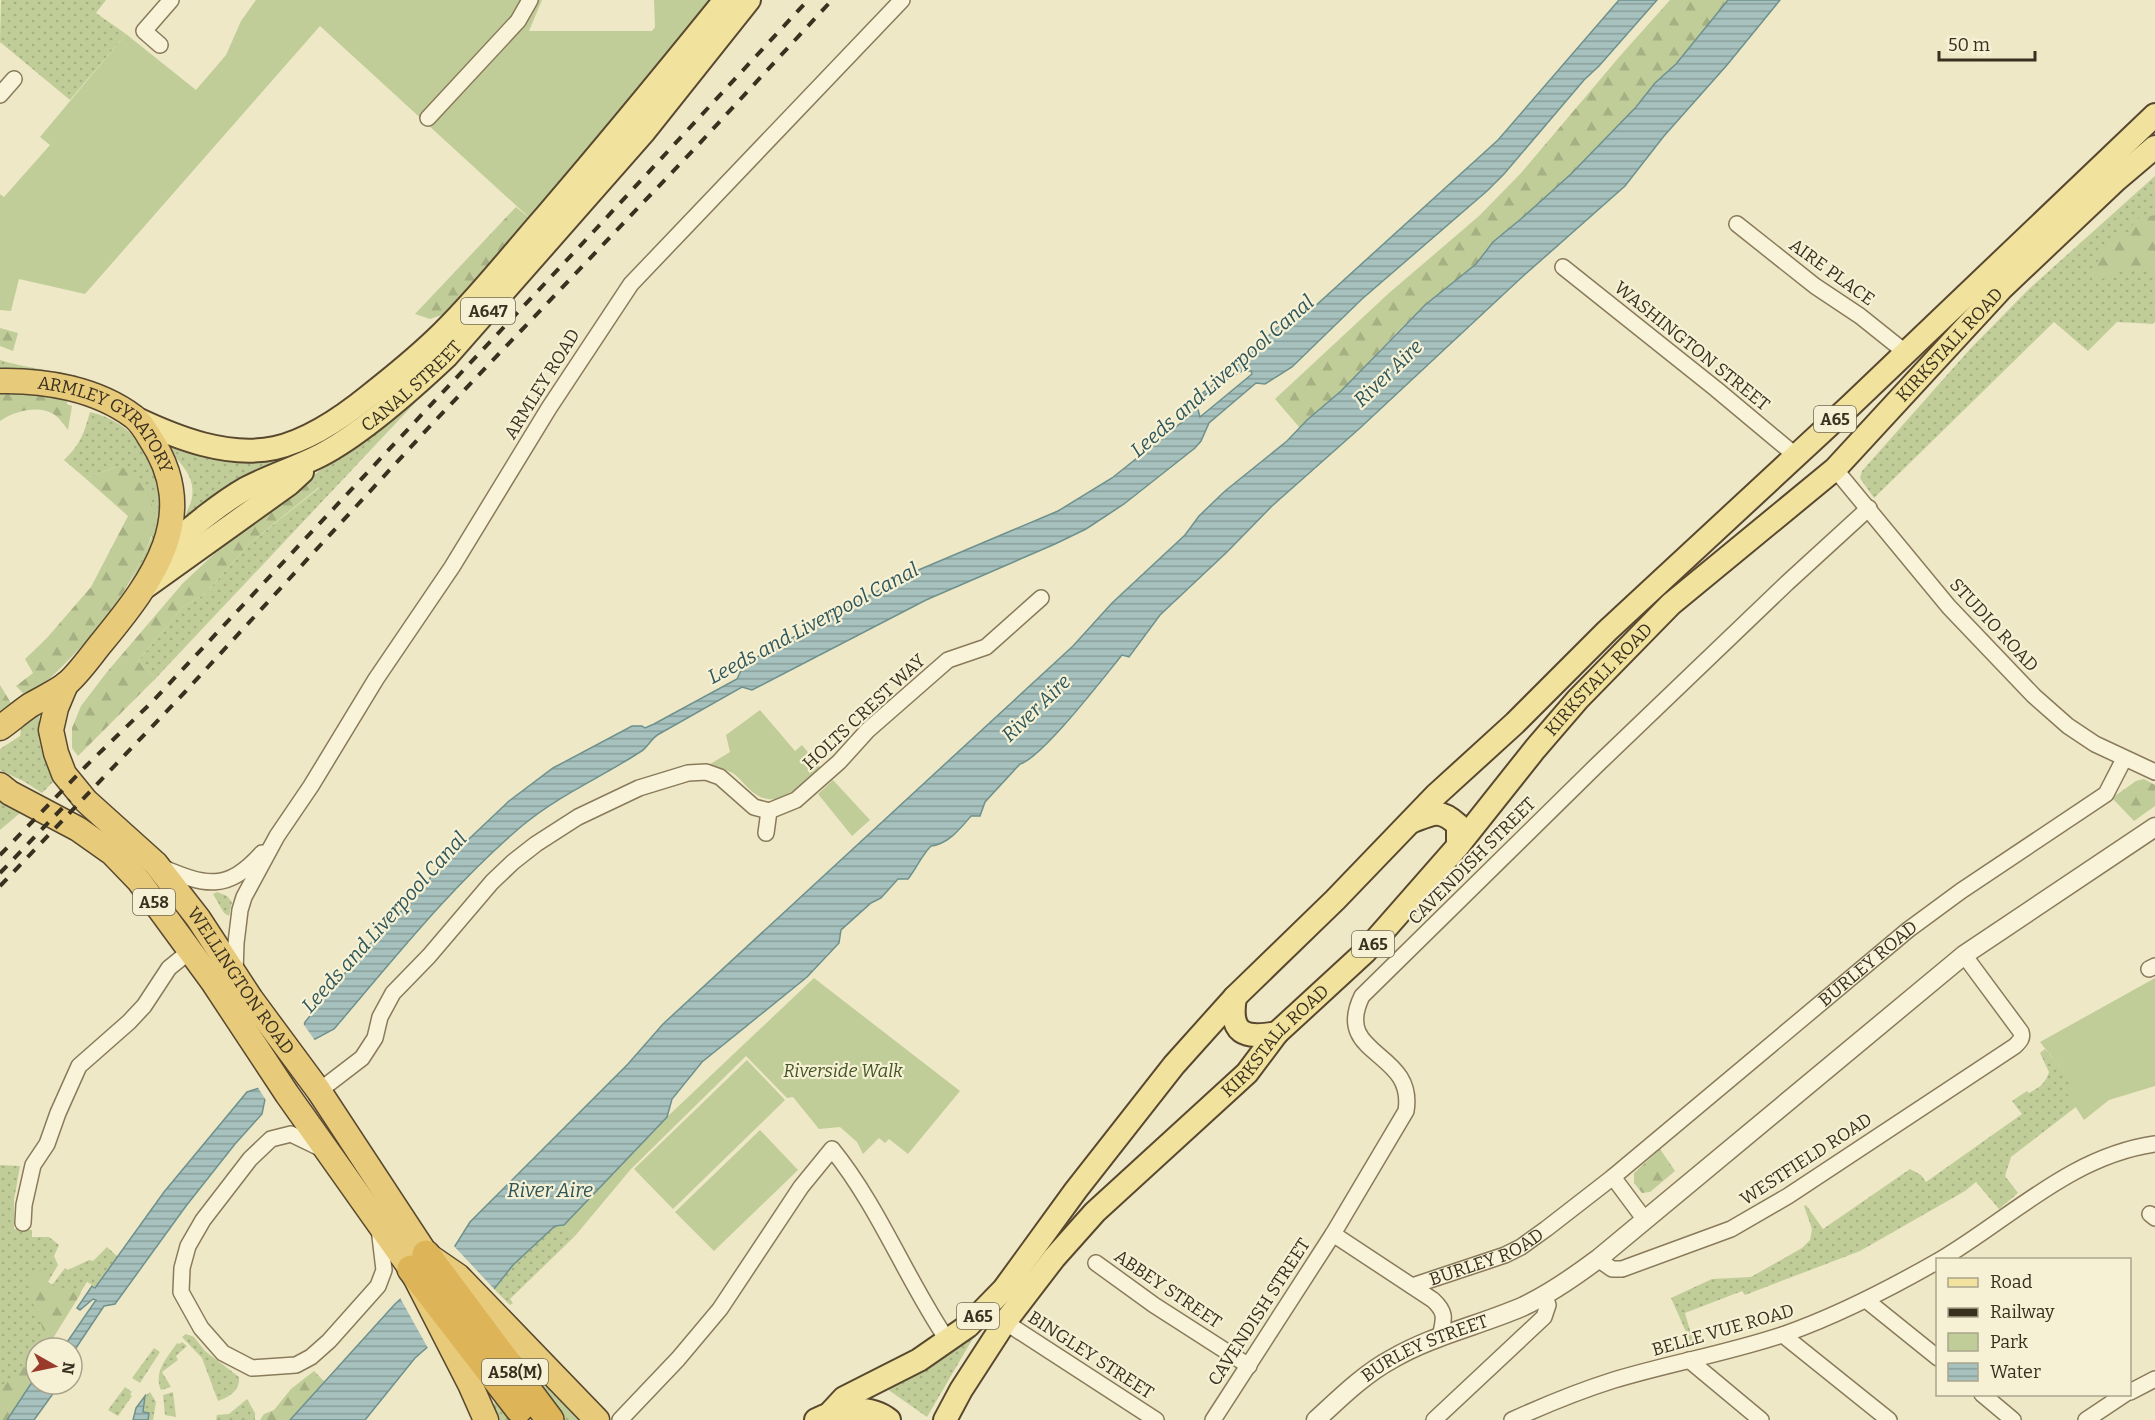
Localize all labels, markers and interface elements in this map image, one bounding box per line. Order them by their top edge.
scale bar [1939,24,2035,62]
text: 50 m [1948,34,1990,56]
street label: AIRE PLACE [1785,234,1879,310]
street label: WASHINGTON STREET [1610,277,1774,416]
street label: KIRKSTALL ROAD [1892,283,2008,406]
water label: Leeds and Liverpool Canal [1125,290,1319,462]
road number: A647 [461,298,515,324]
street label: ARMLEY ROAD [499,325,585,443]
water label: River Aire [1349,334,1427,412]
street label: CANAL STREET [357,336,467,437]
street label: ARMLEY GYRATORY [36,372,178,477]
road number: A65 [1814,406,1856,432]
water label: Leeds and Liverpool Canal [704,557,922,689]
street label: STUDIO ROAD [1945,574,2043,676]
street label: KIRKSTALL ROAD [1540,618,1657,740]
street label: HOLTS CREST WAY [798,649,930,774]
water label: River Aire [997,669,1075,747]
street label: CAVENDISH STREET [1404,792,1541,929]
water label: Leeds and Liverpool Canal [296,827,472,1017]
road number: A58 [133,889,175,915]
street label: WELLINGTON ROAD [183,903,299,1059]
street label: BURLEY ROAD [1814,916,1922,1011]
road number: A65 [1352,931,1394,957]
street label: KIRKSTALL ROAD [1217,980,1333,1102]
park label: Riverside Walk [783,1060,903,1082]
street label: WESTFIELD ROAD [1736,1108,1876,1210]
water label: River Aire [507,1178,593,1202]
street label: BURLEY ROAD [1426,1223,1548,1290]
street label: CAVENDISH STREET [1203,1234,1315,1390]
street label: ABBEY STREET [1110,1245,1226,1333]
legend [1936,1258,2131,1396]
text: Road [1990,1271,2033,1293]
street label: BELLE VUE ROAD [1649,1299,1797,1361]
text: Railway [1990,1301,2055,1323]
road number: A65 [957,1303,999,1329]
street label: BINGLEY STREET [1024,1306,1158,1404]
street label: BURLEY STREET [1357,1310,1491,1387]
text: Park [1990,1331,2029,1353]
north arrow [24,1336,84,1396]
road number: A58(M) [482,1359,548,1385]
text: N [58,1361,79,1376]
text: Water [1990,1361,2041,1383]

